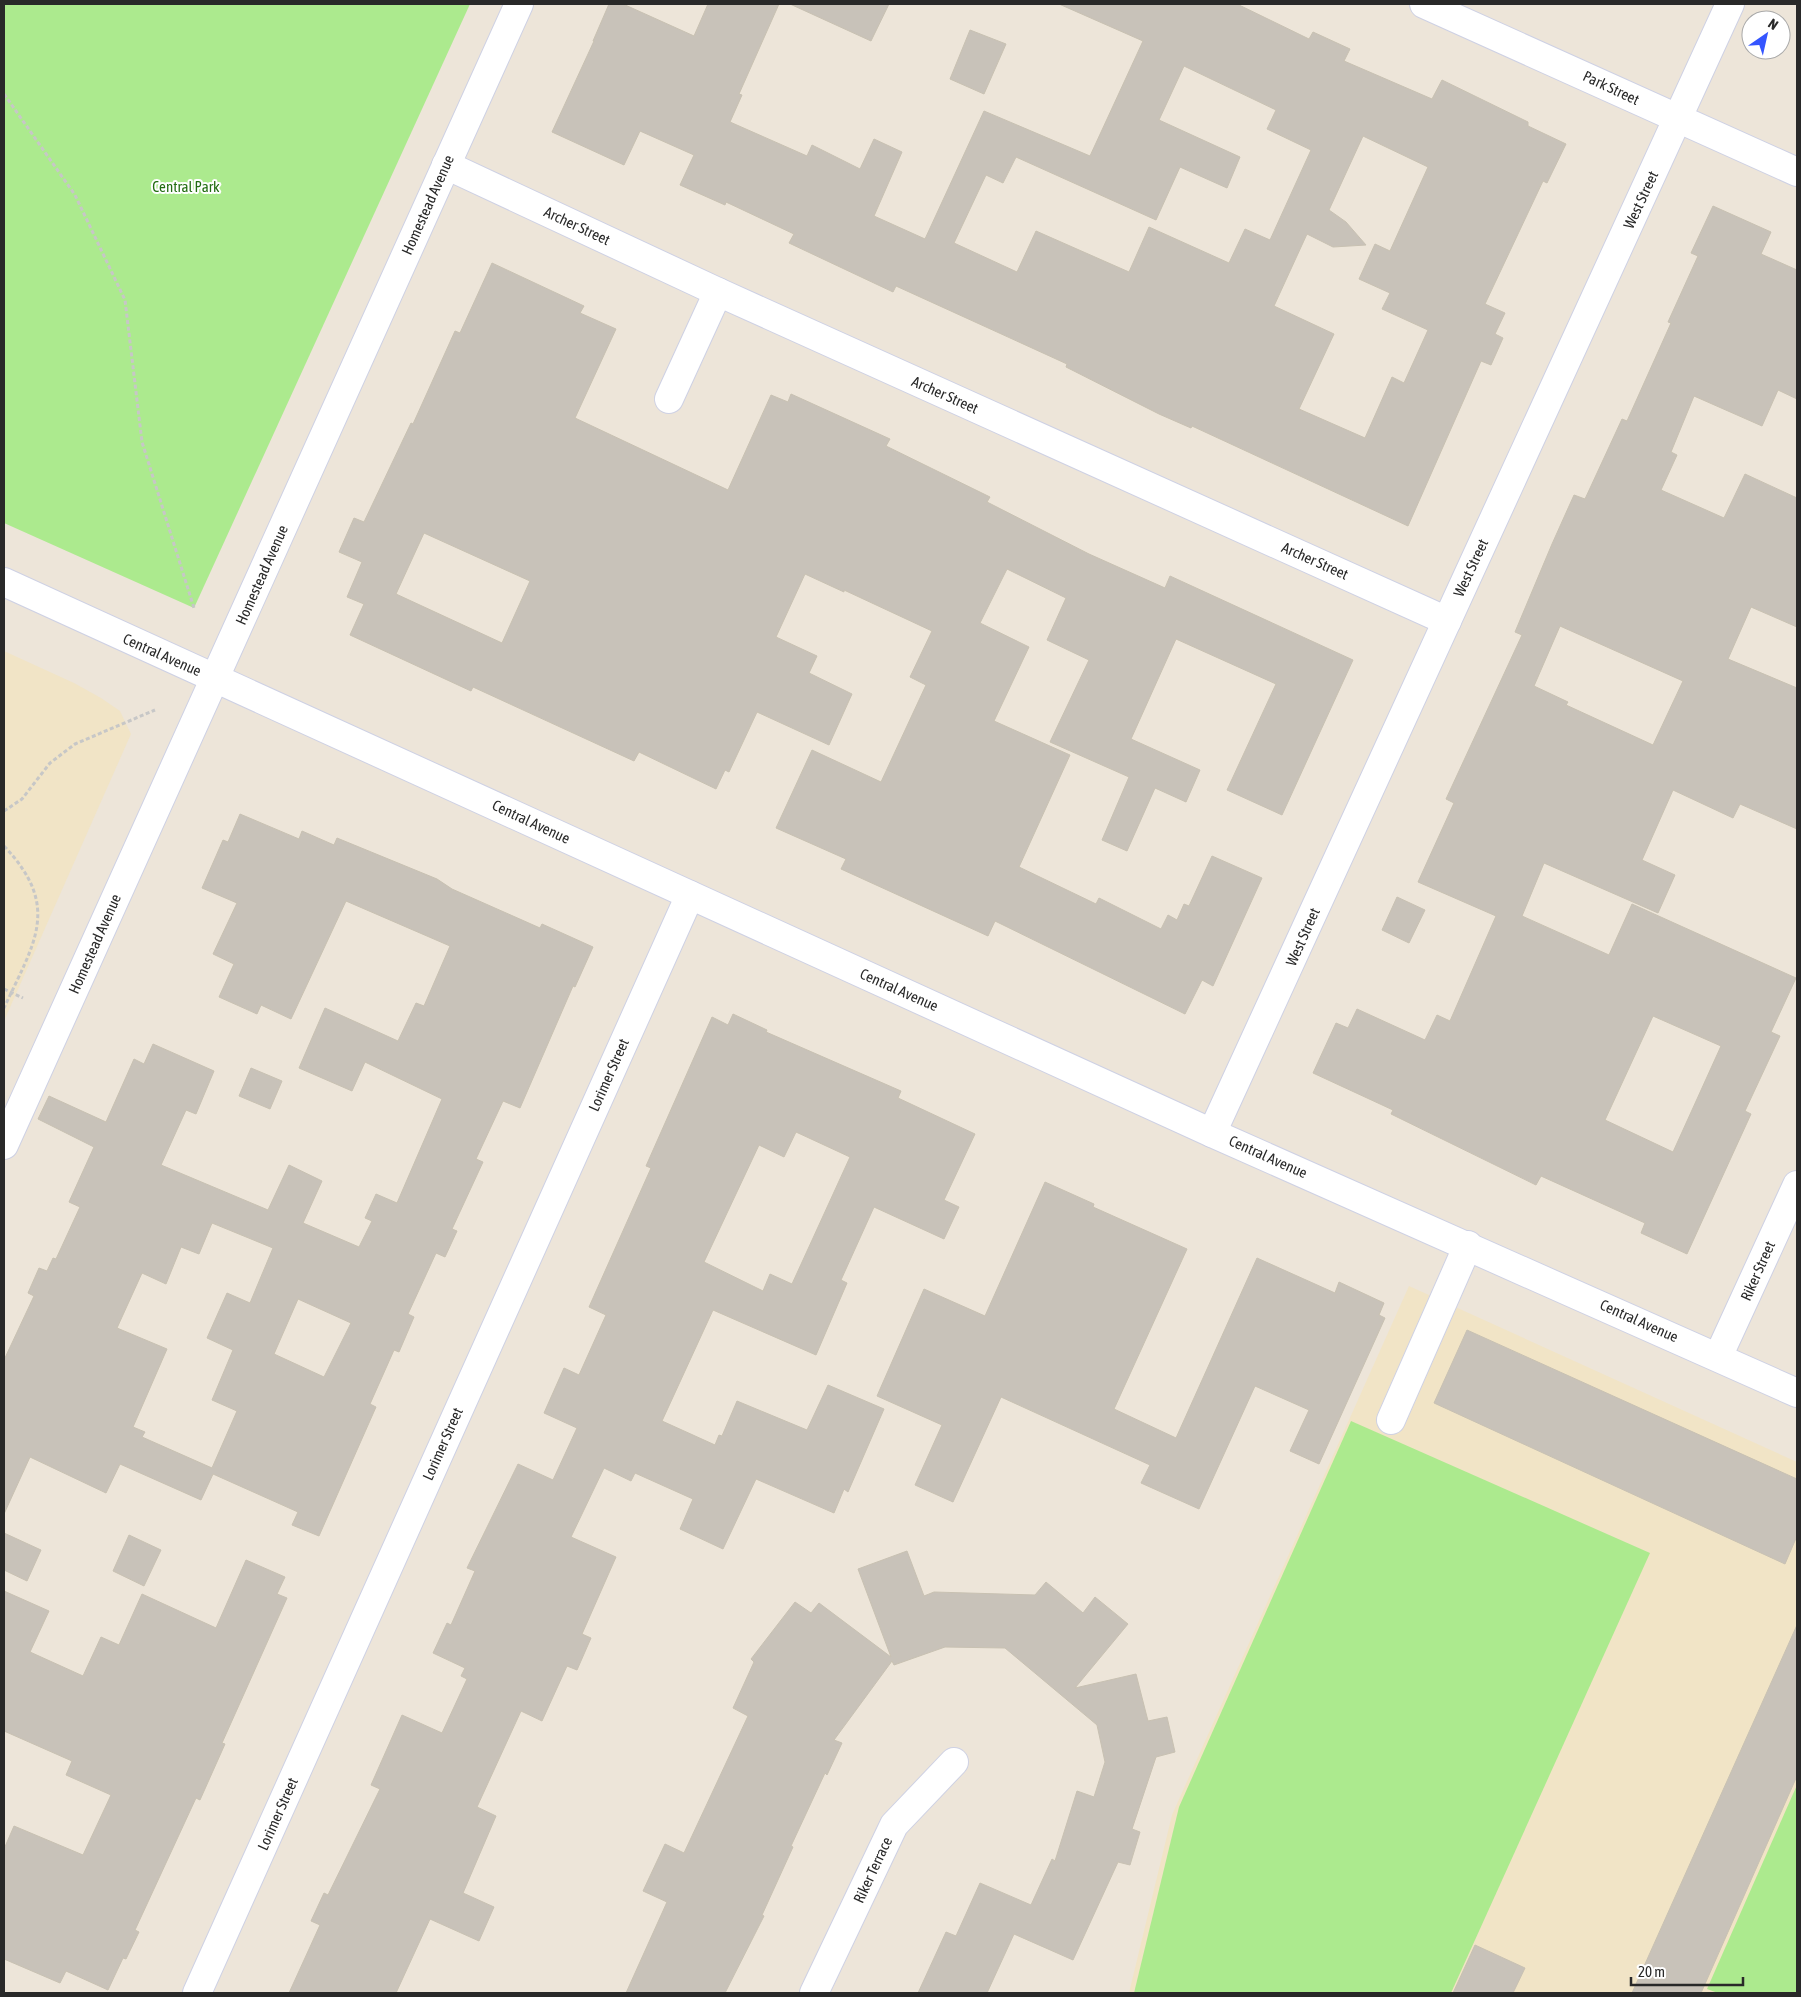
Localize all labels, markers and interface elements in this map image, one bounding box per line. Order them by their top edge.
north arrow [1741,10,1791,60]
text: N [1765,15,1781,33]
street label: Park Street [1580,67,1642,108]
street label: Homestead Avenue [398,152,457,257]
street label: West Street [1620,168,1661,231]
park label: Central Park [152,178,220,195]
street label: Archer Street [542,203,613,248]
street label: Archer Street [909,372,981,417]
street label: Homestead Avenue [232,522,291,627]
street label: West Street [1450,536,1491,599]
street label: Archer Street [1279,538,1351,583]
street label: Central Avenue [120,630,204,679]
street label: Central Avenue [490,796,573,847]
street label: Homestead Avenue [65,891,124,996]
street label: West Street [1282,905,1323,968]
street label: Central Avenue [857,965,941,1014]
street label: Lorimer Street [585,1036,632,1114]
street label: Central Avenue [1226,1132,1310,1181]
street label: Riker Street [1737,1238,1778,1303]
street label: Central Avenue [1597,1296,1681,1345]
street label: Lorimer Street [419,1405,466,1483]
street label: Lorimer Street [254,1775,301,1853]
street label: Riker Terrace [850,1834,895,1906]
scale bar [1631,1954,1744,1986]
text: 20 m [1638,1963,1665,1980]

